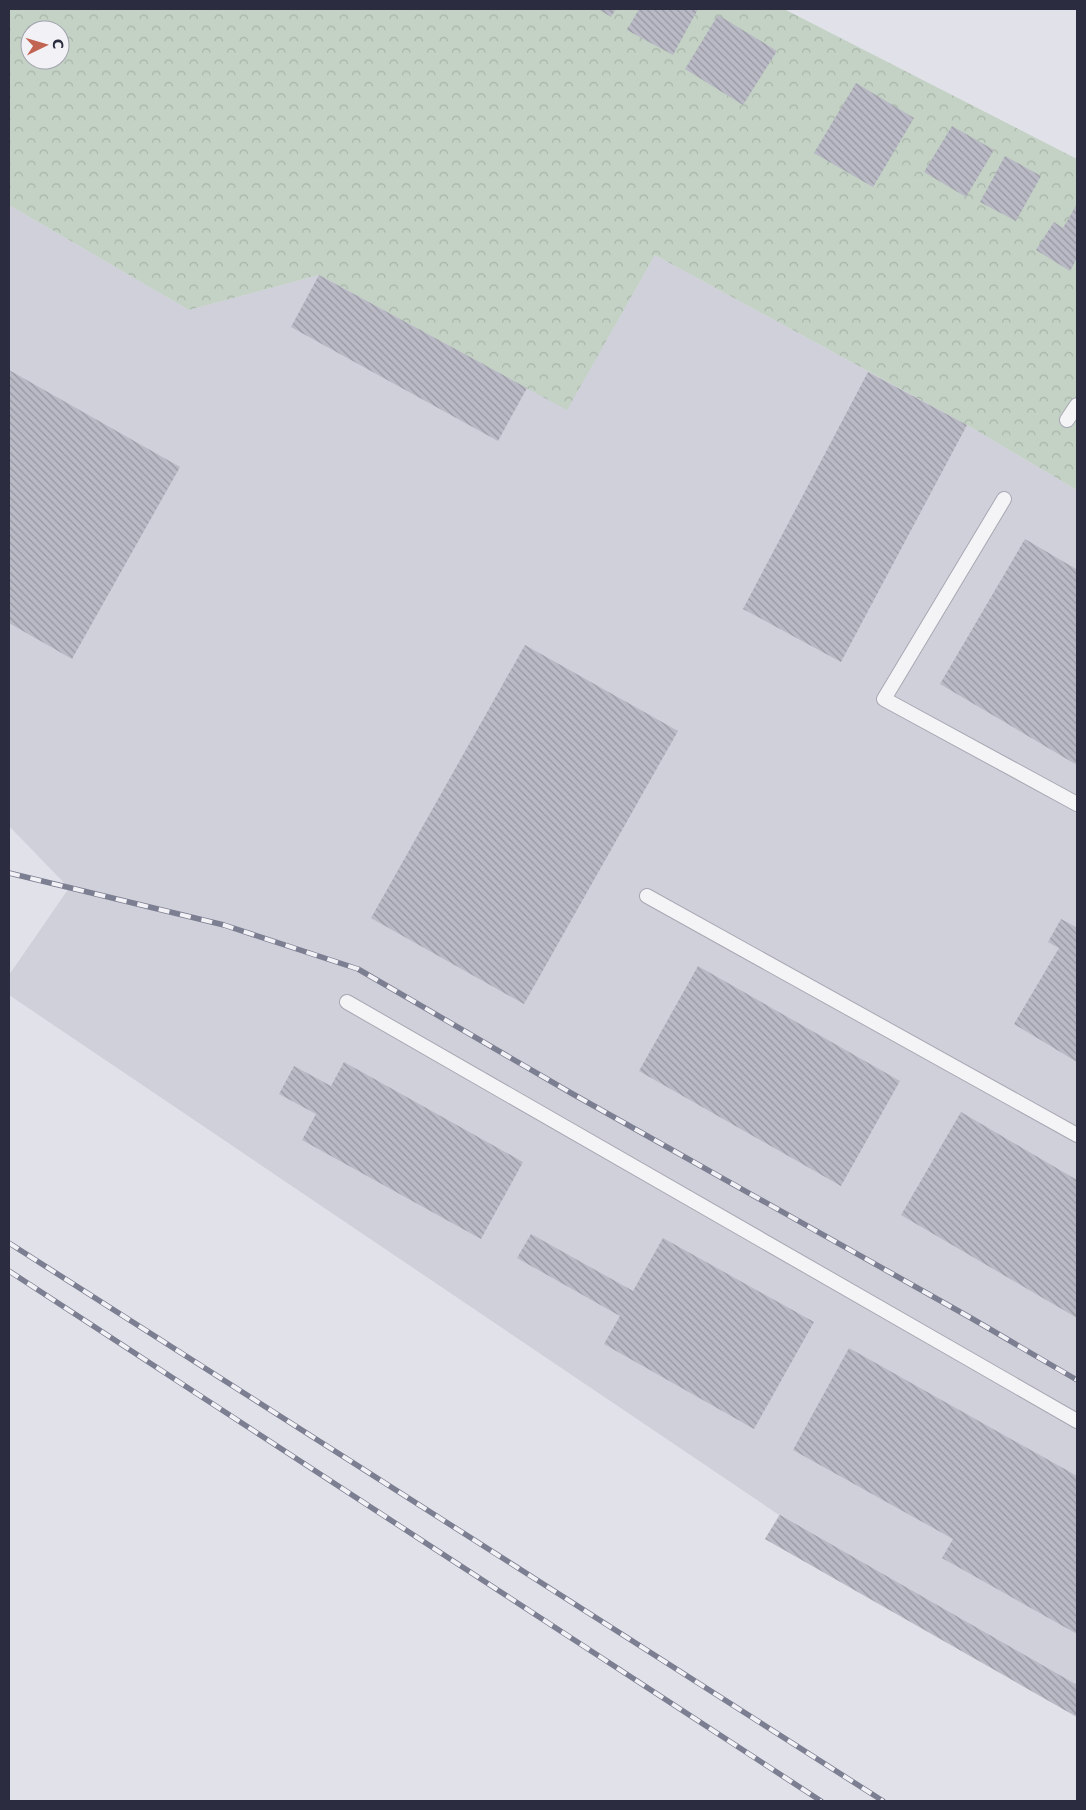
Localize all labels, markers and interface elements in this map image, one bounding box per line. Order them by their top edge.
north arrow [20,20,70,70]
text: С [50,38,66,50]

